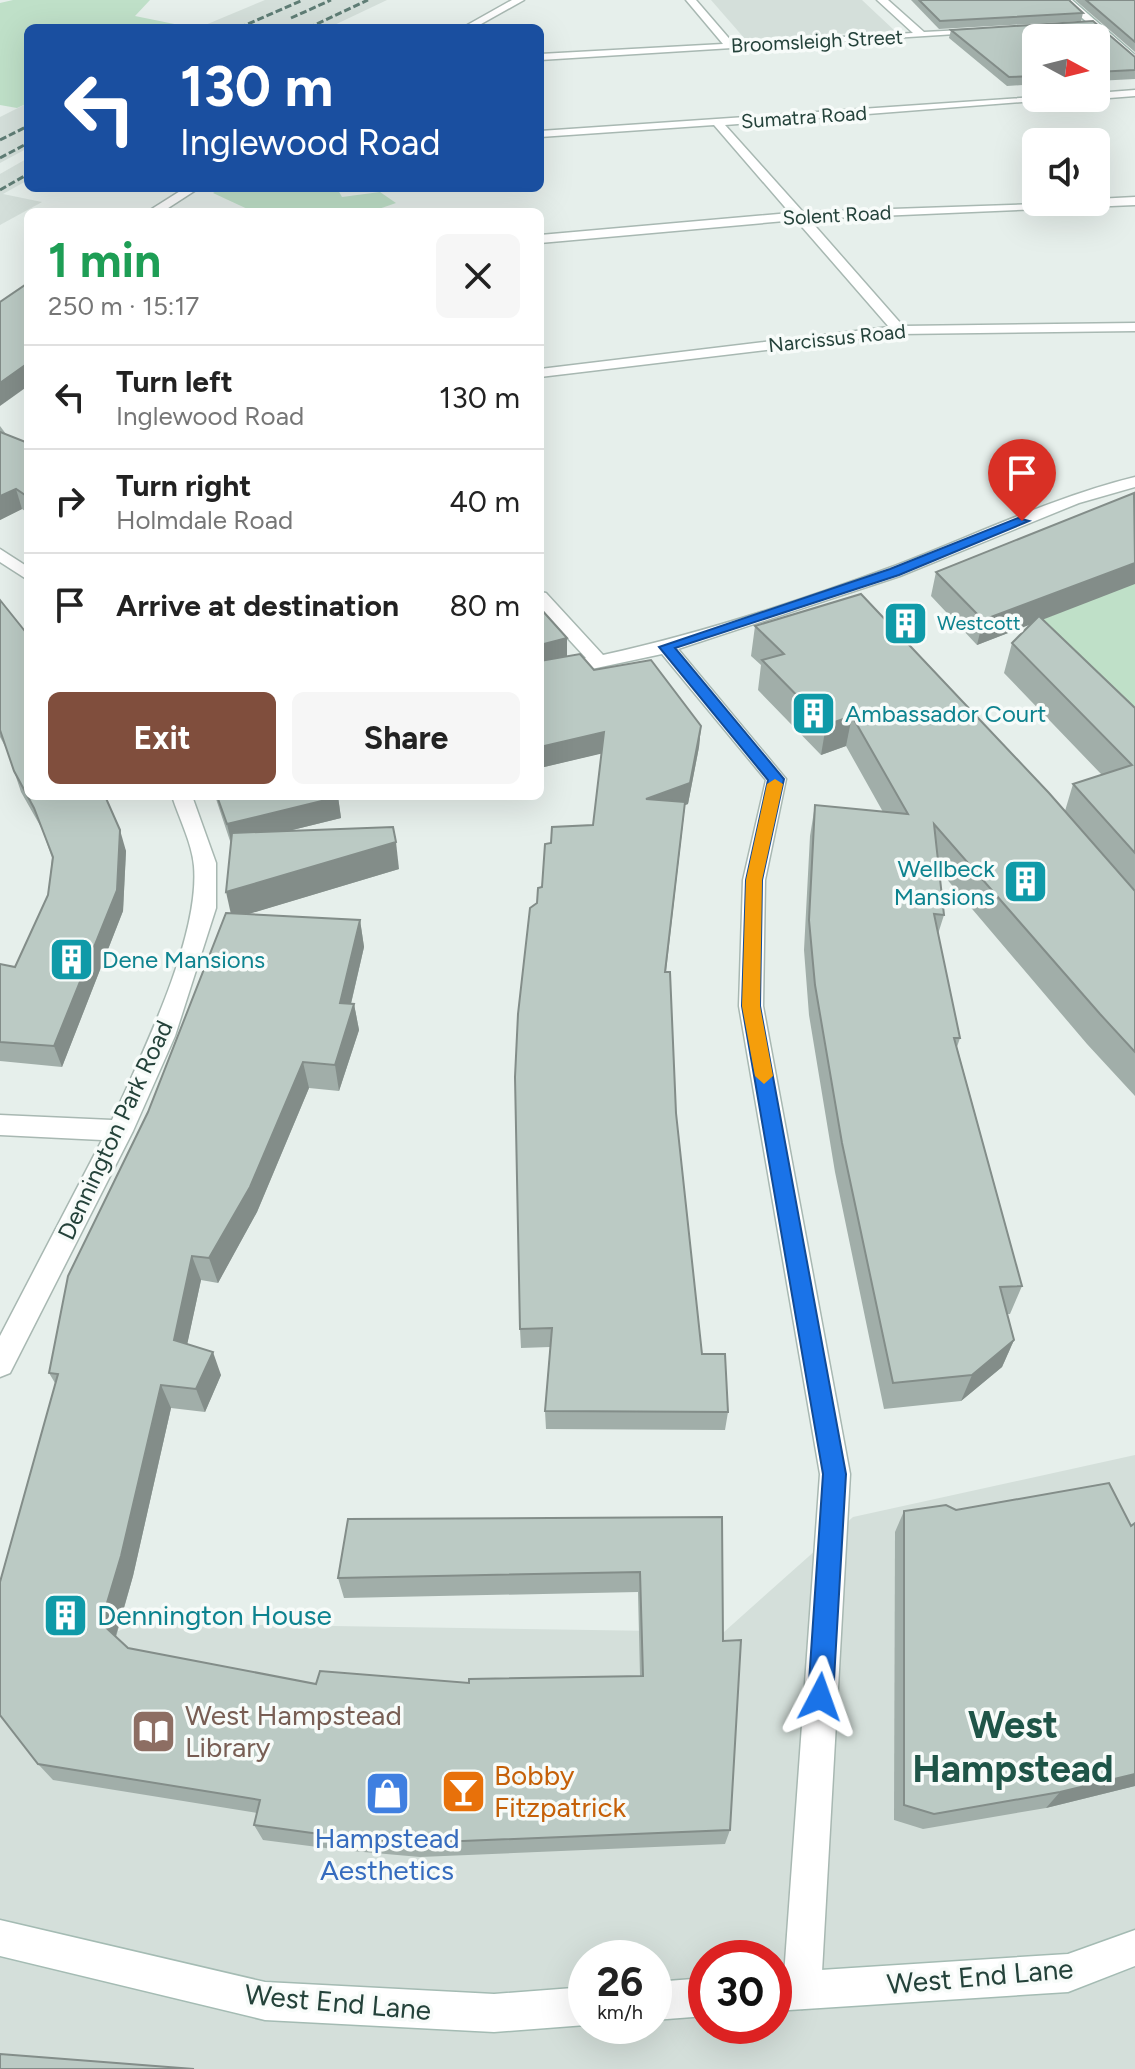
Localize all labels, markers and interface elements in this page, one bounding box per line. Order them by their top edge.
north arrow [1022,24,1110,112]
map controls [1022,24,1110,216]
street label: Broomsleigh Street [730,25,904,57]
text: 130 m [180,53,333,120]
icon: left [48,56,152,160]
street label: Sumatra Road [740,101,868,133]
text: Inglewood Road [180,121,441,164]
button: sound [1022,128,1110,216]
street label: Solent Road [782,200,892,230]
text: 1 min [48,231,161,289]
button: close [436,234,520,318]
text: 250 m · 15:17 [48,290,199,322]
street label: Narcissus Road [767,319,907,357]
text: Turn left [116,363,233,400]
icon: left [48,375,92,419]
text: 130 m [439,379,520,416]
text: Inglewood Road [116,400,304,432]
pin [988,439,1056,521]
icon: arrive [1000,451,1044,495]
text: Turn right [116,467,251,504]
icon: right [48,479,92,523]
text: 40 m [449,483,520,520]
text: Holmdale Road [116,504,293,536]
icon: arrive [48,583,92,627]
text: Arrive at destination [116,587,399,624]
text: 80 m [449,587,520,624]
building icon: Westcott [882,599,930,647]
place label: Westcott [937,611,1021,635]
building icon: Ambassador Court [790,689,838,737]
button: Exit [48,692,276,784]
button: Share [292,692,520,784]
place label: Ambassador Court [845,699,1046,728]
place label: Wellbeck Mansions [894,854,995,911]
building icon: Wellbeck Mansions [1002,858,1050,906]
building icon: Dene Mansions [47,935,95,983]
place label: Dene Mansions [102,945,265,974]
street label: Dennington Park Road [51,1016,179,1244]
building icon: Dennington House [42,1591,90,1639]
place label: Dennington House [97,1598,332,1632]
position arrow [778,1655,862,1739]
place label: West Hampstead Library [185,1698,402,1764]
district label: West Hampstead [912,1702,1114,1792]
library icon: West Hampstead Library [130,1707,178,1755]
place label: Bobby Fitzpatrick [494,1758,627,1824]
bar icon: Bobby Fitzpatrick [439,1767,487,1815]
shop icon: Hampstead Aesthetics [363,1769,411,1817]
place label: Hampstead Aesthetics [314,1821,460,1887]
speed limit sign: 30 [688,1940,792,2044]
street label: West End Lane [885,1951,1075,2001]
text: 26 [597,1958,643,2006]
street label: West End Lane [243,1977,433,2027]
text: km/h [597,2000,643,2024]

